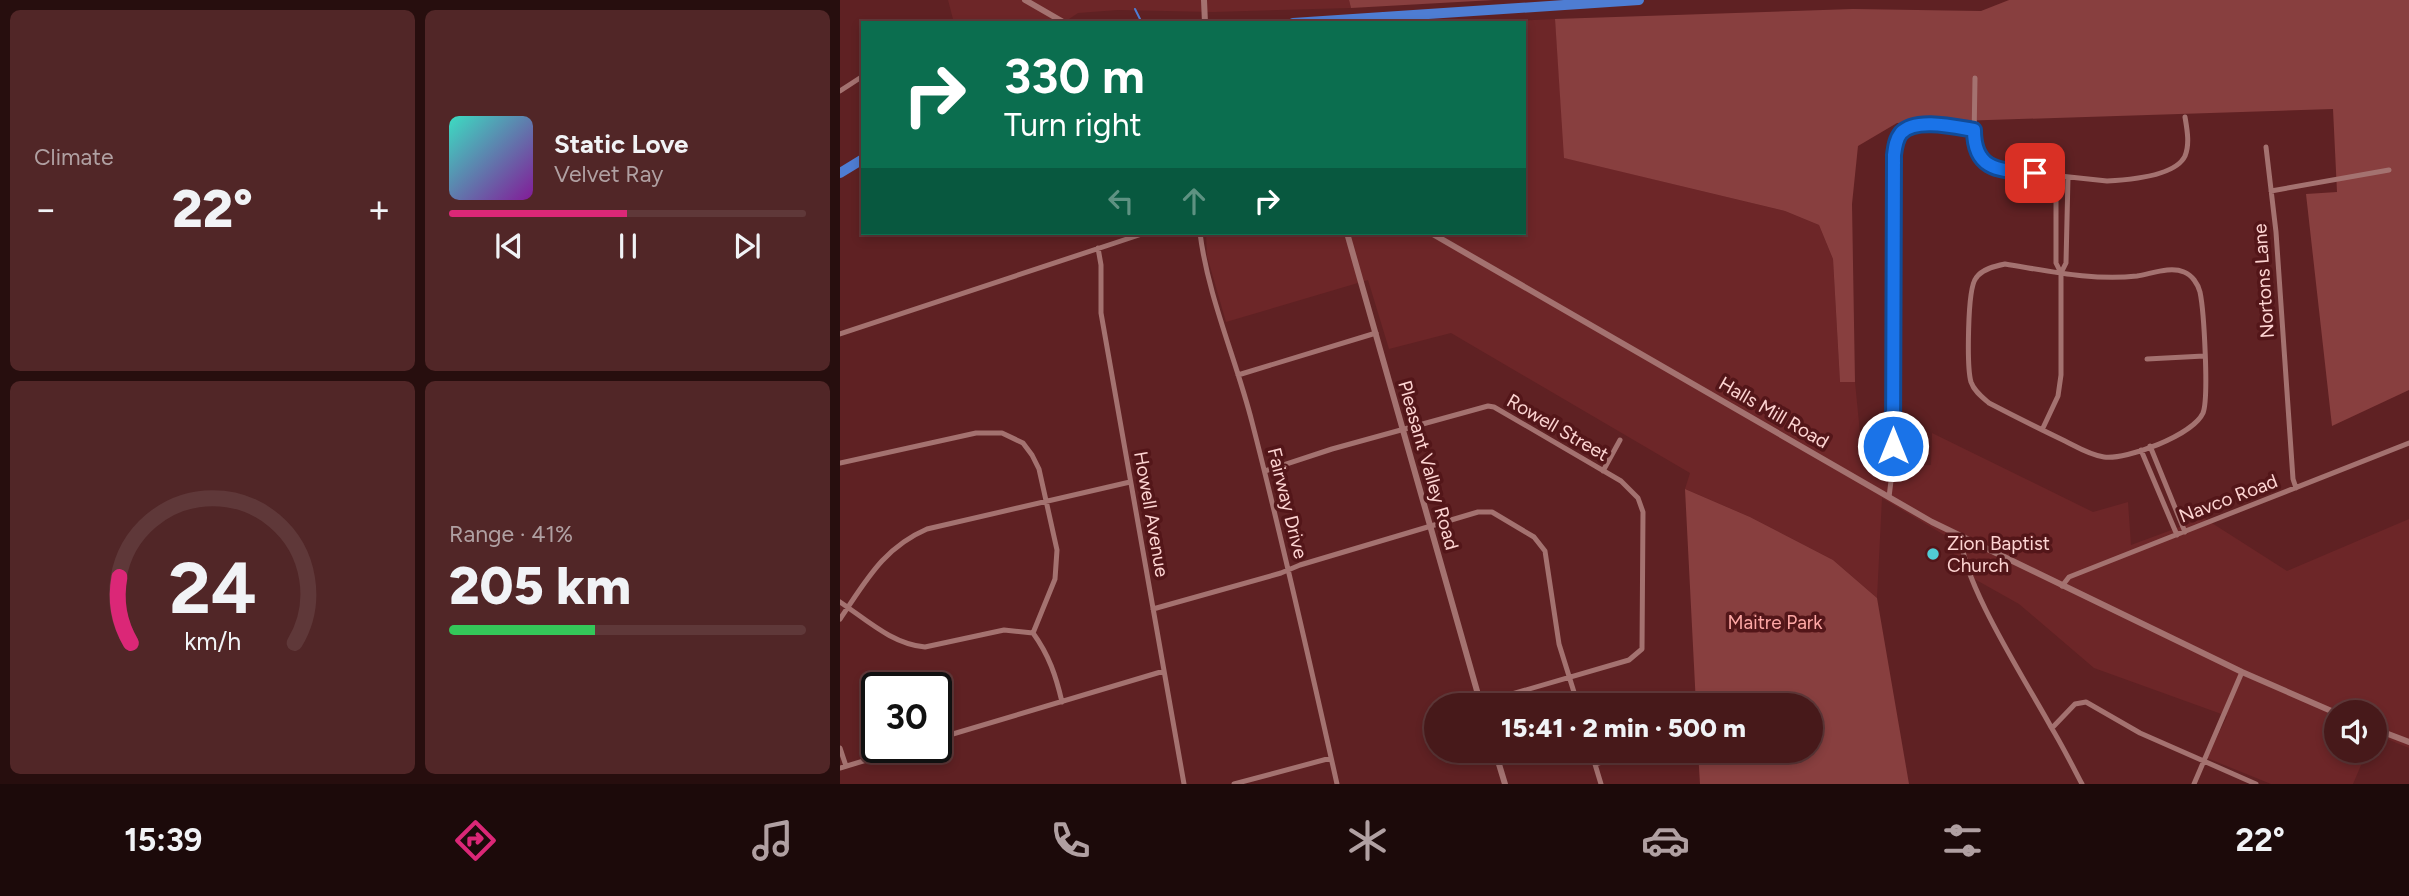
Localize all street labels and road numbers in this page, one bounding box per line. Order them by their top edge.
street label: Nortons Lane [2248,223,2279,339]
street label: Halls Mill Road [1715,372,1833,453]
street label: Pleasant Valley Road [1393,378,1464,553]
street label: Rowell Street [1503,389,1613,466]
street label: Fairway Drive [1263,445,1312,561]
street label: Howell Avenue [1129,449,1174,579]
street label: Navco Road [2176,469,2281,528]

